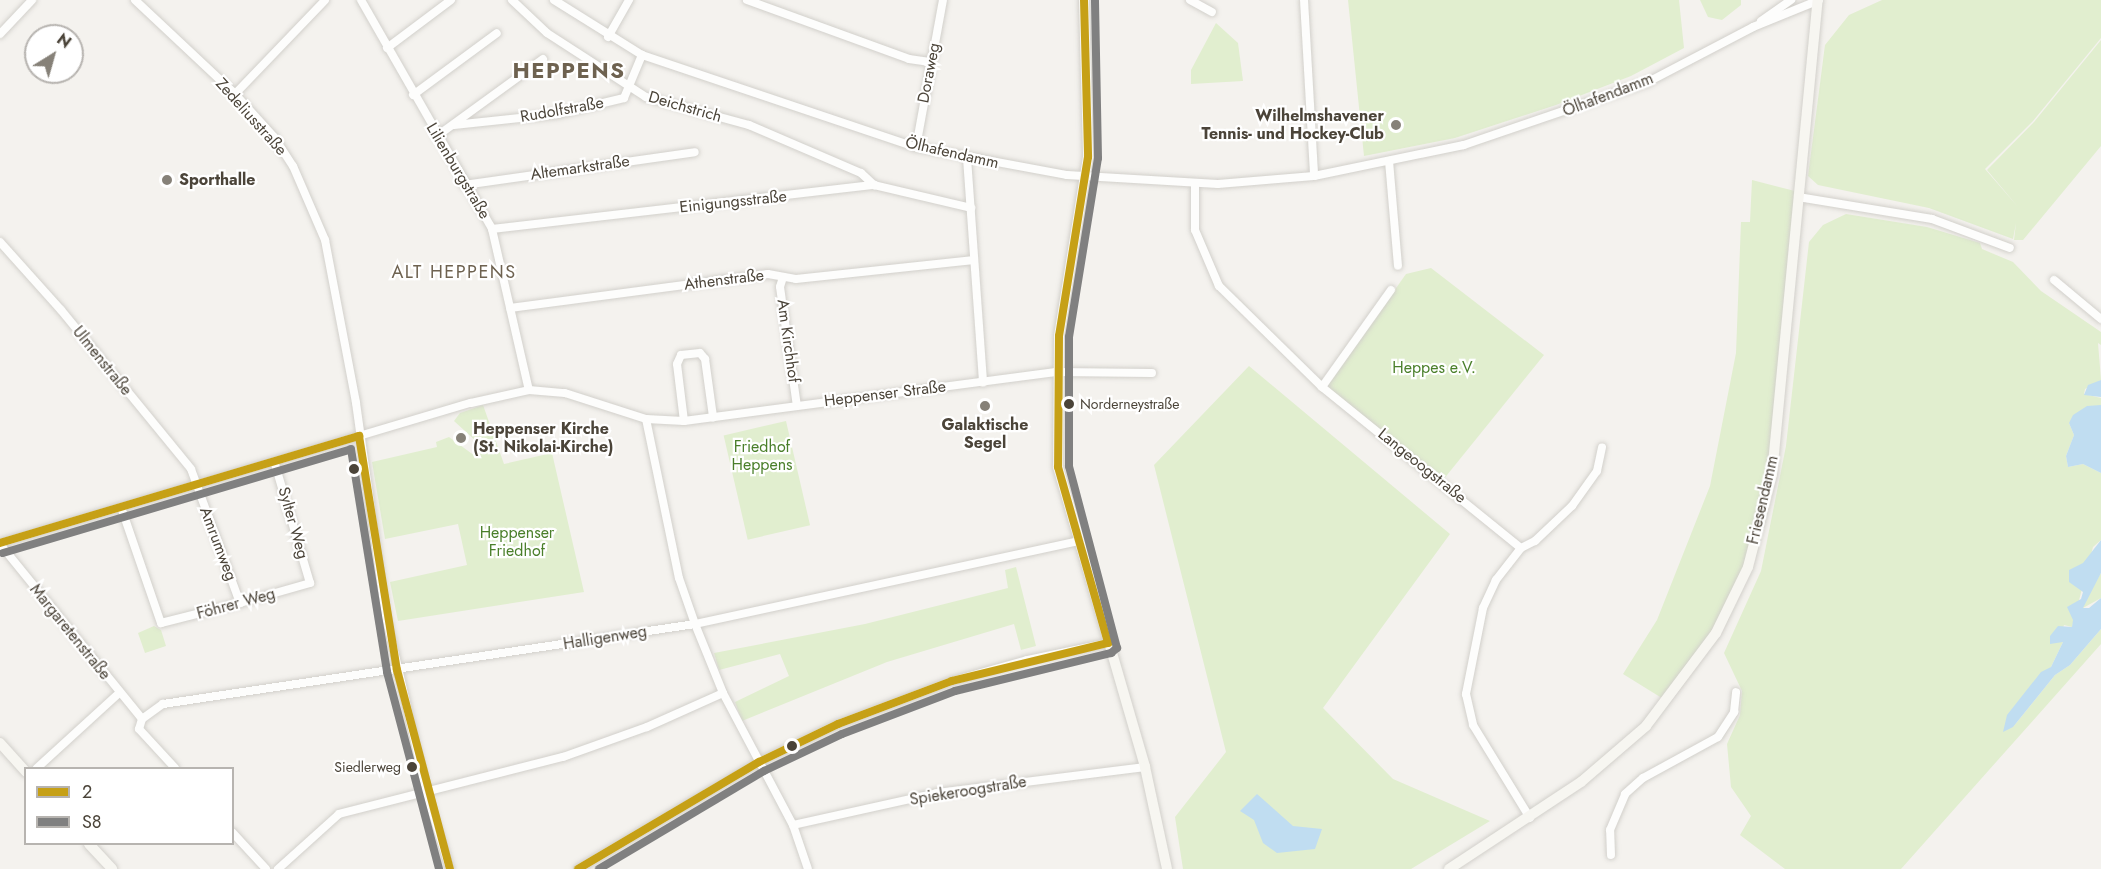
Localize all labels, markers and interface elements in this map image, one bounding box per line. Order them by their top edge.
north arrow [24,24,84,84]
text: N [52,28,76,54]
street label: Doraweg [914,41,944,105]
district label: HEPPENS [513,58,625,84]
street label: Ölhafendamm [1560,69,1656,121]
street label: Zedeliusstraße [211,74,291,160]
street label: Deichstrich [646,87,724,127]
street label: Rudolfstraße [519,93,605,127]
place label: Wilhelmshavener Tennis- und Hockey-Club [1202,106,1384,144]
marker: Wilhelmshavener Tennis- und Hockey-Club [1389,118,1403,132]
street label: Lilienburgstraße [422,120,494,222]
street label: Ölhafendamm [903,133,1001,173]
street label: Altemarkstraße [529,152,631,184]
place label: Sporthalle [179,170,256,190]
marker: Sporthalle [160,173,174,187]
street label: Einigungsstraße [678,187,788,217]
district label: ALT HEPPENS [391,261,517,283]
street label: Athenstraße [683,266,765,294]
street label: Am Kirchhof [773,298,803,384]
street label: Ulmenstraße [68,322,136,400]
park label: Heppes e.V. [1392,358,1476,378]
street label: Heppenser Straße [823,377,947,411]
place label: Norderneystraße [1080,396,1179,412]
marker: Norderneystraße [1063,398,1075,410]
marker: Galaktische Segel [978,399,992,413]
place label: Galaktische Segel [942,415,1028,453]
place label: Heppenser Kirche (St. Nikolai-Kirche) [473,419,614,457]
street label: Langeoogstraße [1374,425,1470,507]
marker: Heppenser Kirche (St. Nikolai-Kirche) [454,431,468,445]
park label: Friedhof Heppens [731,437,793,475]
street label: Friesendamm [1743,454,1783,546]
unlabelled marker [348,463,360,475]
street label: Sylter Weg [274,485,312,561]
street label: Amrumweg [195,504,241,584]
park label: Heppenser Friedhof [480,523,554,561]
street label: Margaretenstraße [26,580,114,684]
street label: Föhrer Weg [195,584,277,624]
street label: Halligenweg [562,622,648,654]
unlabelled marker [786,740,798,752]
place label: Siedlerweg [334,759,401,775]
marker: Siedlerweg [406,761,418,773]
legend [24,767,234,845]
street label: Spiekeroogstraße [908,772,1028,810]
text: 2 [82,779,92,805]
text: S8 [82,809,102,835]

